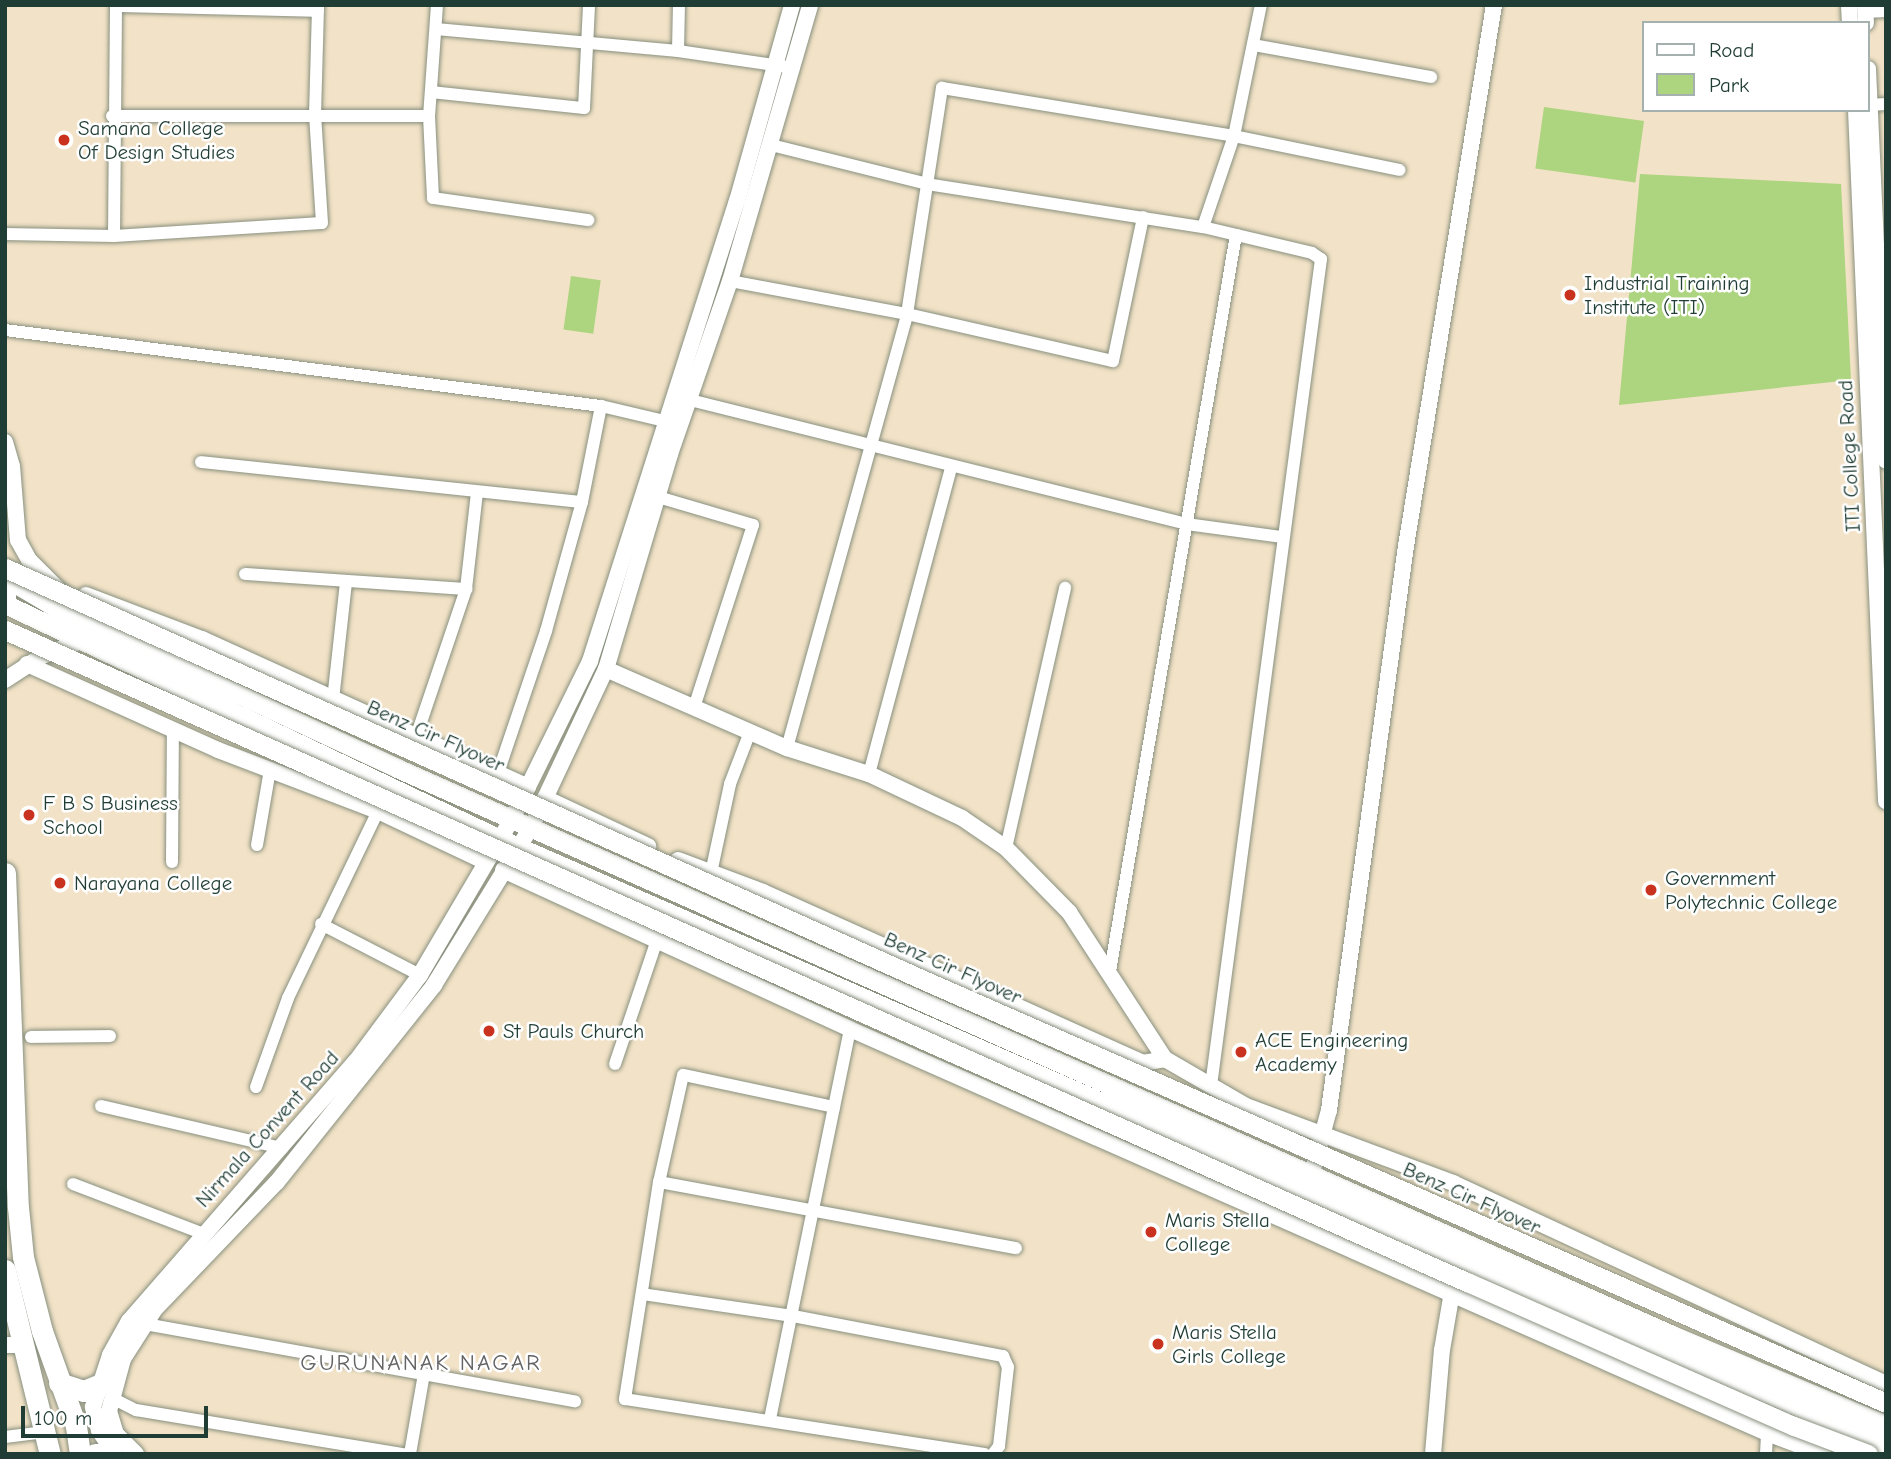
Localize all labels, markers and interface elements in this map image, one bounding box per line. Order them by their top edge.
legend [1643,21,1870,112]
text: Road [1709,38,1754,62]
text: Park [1709,73,1749,97]
place label: Samana College Of Design Studies [78,115,235,165]
marker: Samana College Of Design Studies [56,132,72,148]
place label: Industrial Training Institute (ITI) [1584,270,1750,320]
marker: Industrial Training Institute (ITI) [1562,287,1578,303]
street label: ITI College Road [1832,379,1866,533]
street label: Benz Cir Flyover [363,694,509,778]
place label: F B S Business School [43,790,178,840]
marker: F B S Business School [21,807,37,823]
place label: Government Polytechnic College [1665,865,1837,915]
place label: Narayana College [74,870,232,896]
marker: Narayana College [52,875,68,891]
marker: Government Polytechnic College [1643,882,1659,898]
street label: Benz Cir Flyover [880,926,1026,1010]
place label: St Pauls Church [503,1018,644,1044]
marker: St Pauls Church [481,1023,497,1039]
place label: ACE Engineering Academy [1255,1027,1408,1077]
marker: ACE Engineering Academy [1233,1044,1249,1060]
street label: Nirmala Convent Road [190,1045,344,1213]
street label: Benz Cir Flyover [1399,1156,1545,1240]
place label: Maris Stella College [1165,1207,1270,1257]
marker: Maris Stella College [1143,1224,1159,1240]
place label: Maris Stella Girls College [1172,1319,1286,1369]
marker: Maris Stella Girls College [1150,1336,1166,1352]
district label: GURUNANAK NAGAR [302,1349,540,1377]
scale bar [24,1392,212,1436]
text: 100 m [34,1406,92,1430]

